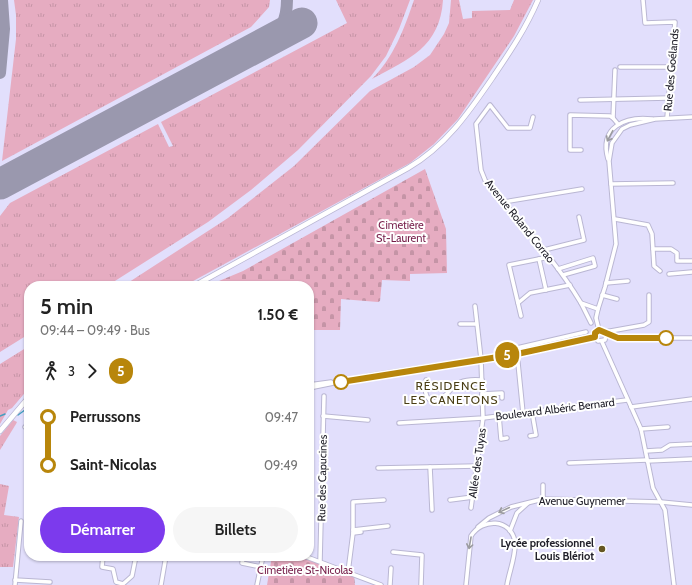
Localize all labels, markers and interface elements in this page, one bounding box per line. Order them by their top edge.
street label: Rue des Goélands [660,28,682,112]
one-way arrow [605,130,613,142]
street label: Avenue Roland Corrao [482,176,558,266]
park label: Cimetière St-Laurent [376,218,426,245]
text: 5 min [40,293,93,320]
text: 1.50 € [258,306,298,324]
text: 09:44 – 09:49 · Bus [40,322,150,338]
unlabelled marker [658,330,674,346]
line badge: 5 [494,342,520,368]
text: 5 [503,346,511,364]
icon: walk [40,360,62,382]
icon: forward [81,360,103,382]
text: 5 [117,362,125,380]
text: 3 [68,363,75,379]
unlabelled marker [333,374,349,390]
district label: RÉSIDENCE LES CANETONS [403,378,499,407]
street label: Boulevard Albéric Bernard [495,395,615,423]
text: Perrussons [70,408,141,426]
text: 09:47 [265,409,298,425]
street label: Allée des Tuyas [465,427,489,499]
street label: Rue des Capucines [314,434,330,521]
text: Saint-Nicolas [70,456,157,474]
text: 09:49 [264,457,298,473]
street label: Avenue Guynemer [539,494,626,508]
button: Démarrer [40,507,165,553]
button: Billets [173,507,298,553]
one-way arrow [498,507,510,514]
one-way arrow [466,536,474,549]
place label: Lycée professionnel Louis Blériot [500,536,594,563]
marker: Lycée professionnel Louis Blériot [597,544,607,554]
park label: Cimetière St-Nicolas [257,563,353,577]

